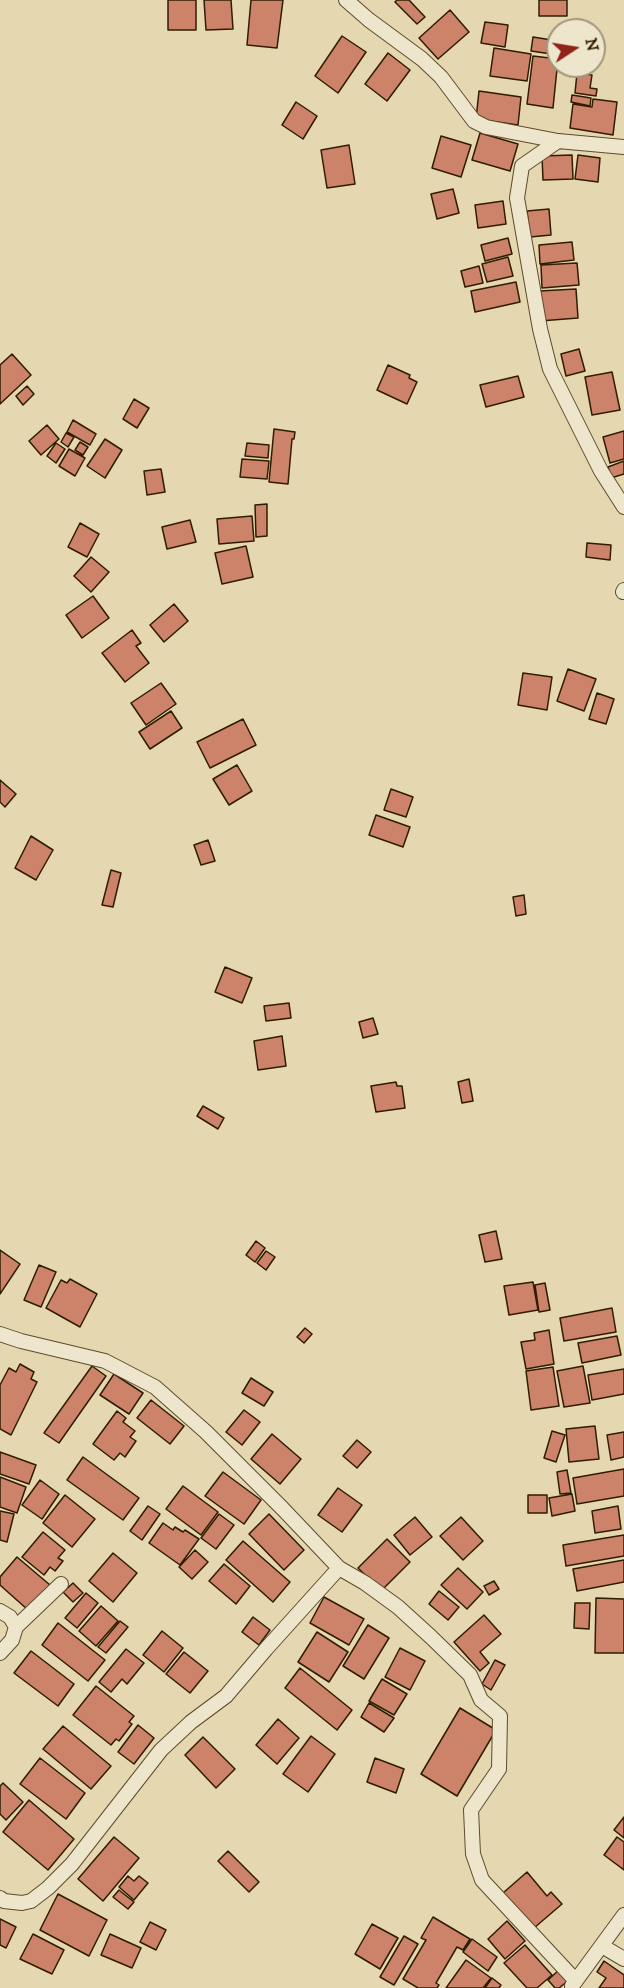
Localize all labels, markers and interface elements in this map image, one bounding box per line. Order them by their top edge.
north arrow [546,18,606,78]
text: N [581,36,603,53]

